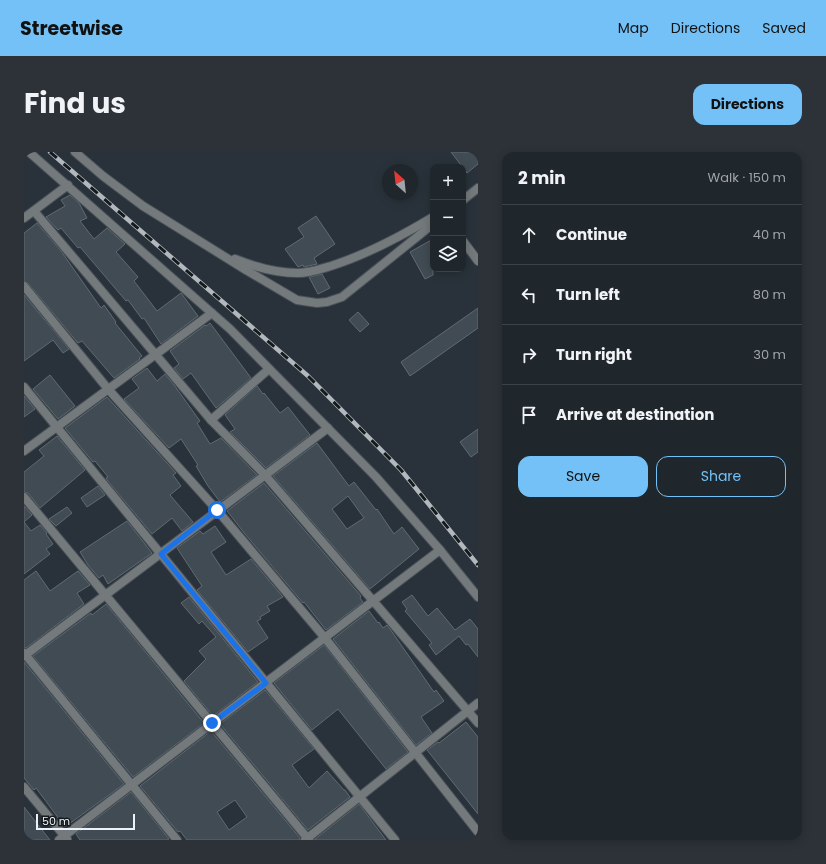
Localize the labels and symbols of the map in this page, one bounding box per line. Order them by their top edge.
north arrow [382,164,418,200]
route start [208,501,226,519]
route end [203,714,221,732]
scale bar [36,812,135,831]

